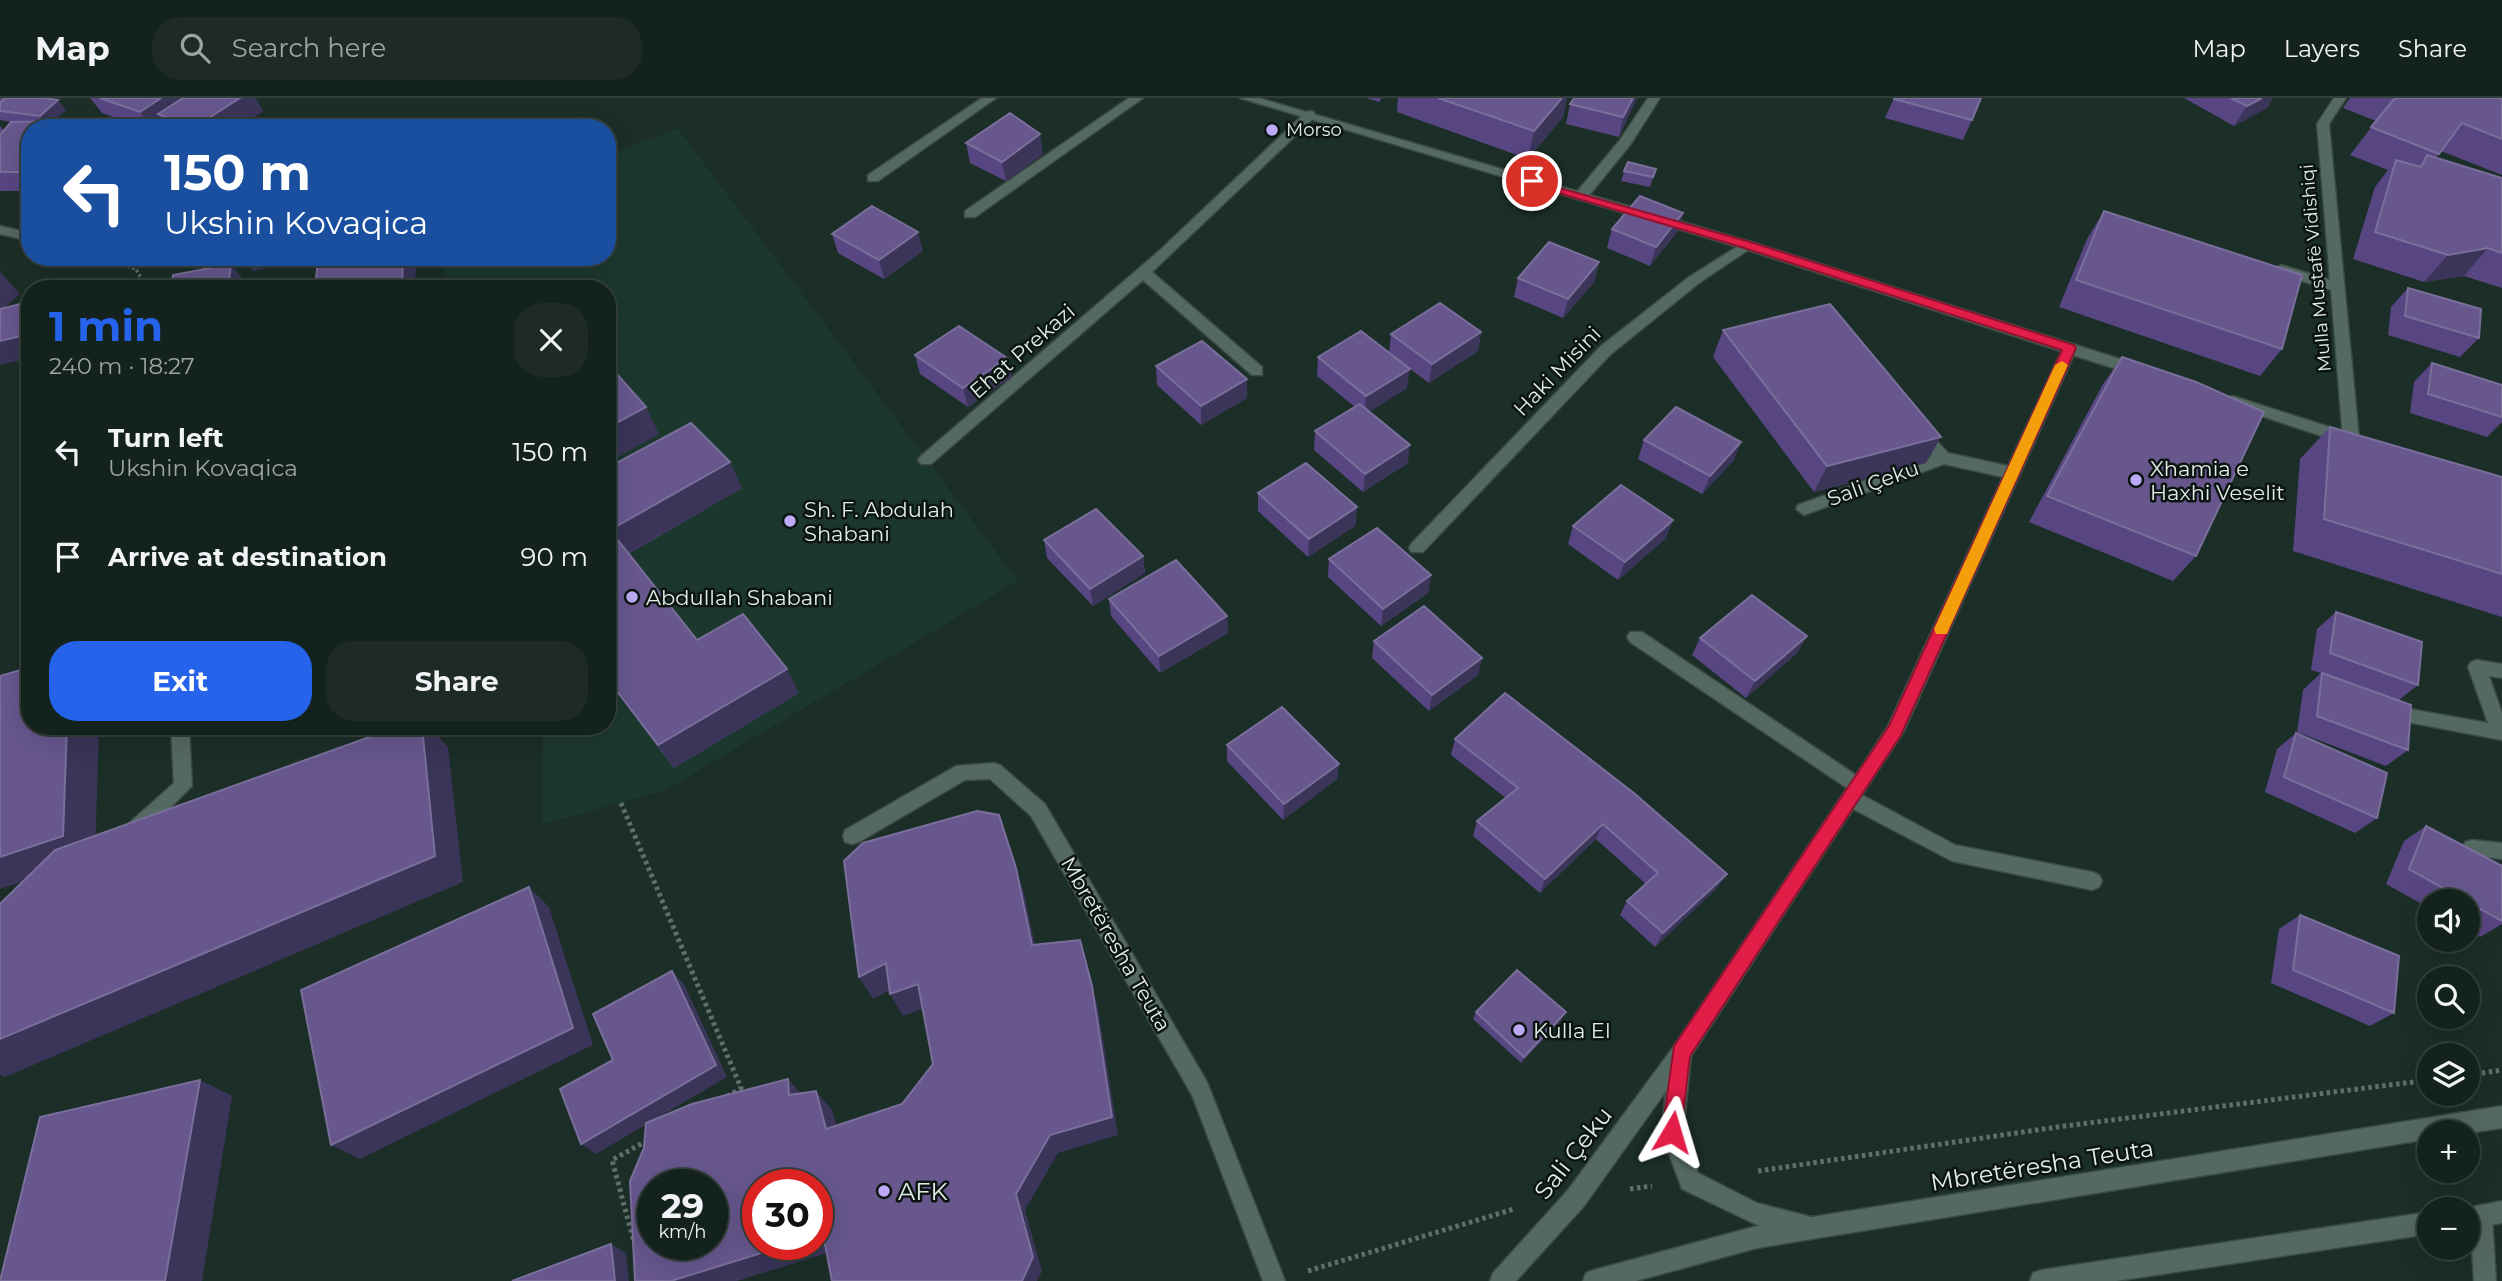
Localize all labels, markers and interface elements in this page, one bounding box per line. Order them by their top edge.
search box [152,17,642,80]
text: Map [35,28,110,68]
icon: search [176,29,214,67]
text: Search here [232,32,386,64]
text: Map [2192,34,2246,63]
text: Layers [2284,34,2360,63]
text: Share [2398,34,2467,63]
place label: Morso [1286,119,1342,141]
marker: Morso [1264,122,1280,138]
text: 150 m [164,143,311,202]
icon: left [49,147,140,238]
pin [1502,151,1562,211]
icon: arrive [1513,162,1551,200]
street label: Mulla Mustafë Vidishiqi [2296,163,2336,373]
text: Ukshin Kovaqica [164,203,428,242]
street label: Ehat Prekazi [964,299,1080,403]
text: 1 min [49,300,163,352]
button: close [514,303,588,377]
street label: Haki Misini [1508,321,1606,421]
text: 240 m · 18:27 [49,352,195,380]
text: Turn left [108,422,224,454]
icon: left [49,433,87,471]
text: 150 m [512,436,588,468]
text: Ukshin Kovaqica [108,454,298,482]
street label: Sali Çeku [1824,455,1922,511]
place label: Xhamia e Haxhi Veselit [2150,456,2285,505]
marker: Xhamia e Haxhi Veselit [2128,472,2144,488]
place label: Sh. F. Abdulah Shabani [804,497,954,546]
marker: Sh. F. Abdulah Shabani [782,513,798,529]
icon: arrive [49,538,87,576]
text: Arrive at destination [108,541,387,573]
text: 90 m [521,541,588,573]
place label: Abdullah Shabani [646,585,833,610]
marker: Abdullah Shabani [624,589,640,605]
button: Exit [49,641,312,721]
button: Share [326,641,588,721]
street label: Mbretëresha Teuta [1056,852,1176,1036]
map controls [2417,889,2480,1260]
button: sound [2417,889,2480,952]
button: search [2417,966,2480,1029]
place label: Kulla El [1533,1018,1611,1043]
marker: Kulla El [1511,1022,1527,1038]
button: layers [2417,1043,2480,1106]
position arrow [1635,1095,1709,1169]
street label: Sali Çeku [1528,1101,1618,1205]
button: + [2417,1120,2480,1183]
street label: Mbretëresha Teuta [1928,1133,2156,1197]
speed limit sign: 30 [742,1169,833,1260]
place label: AFK [898,1177,947,1206]
marker: AFK [876,1183,892,1199]
text: 29 [661,1184,704,1227]
button: − [2417,1197,2480,1260]
text: km/h [658,1221,707,1243]

